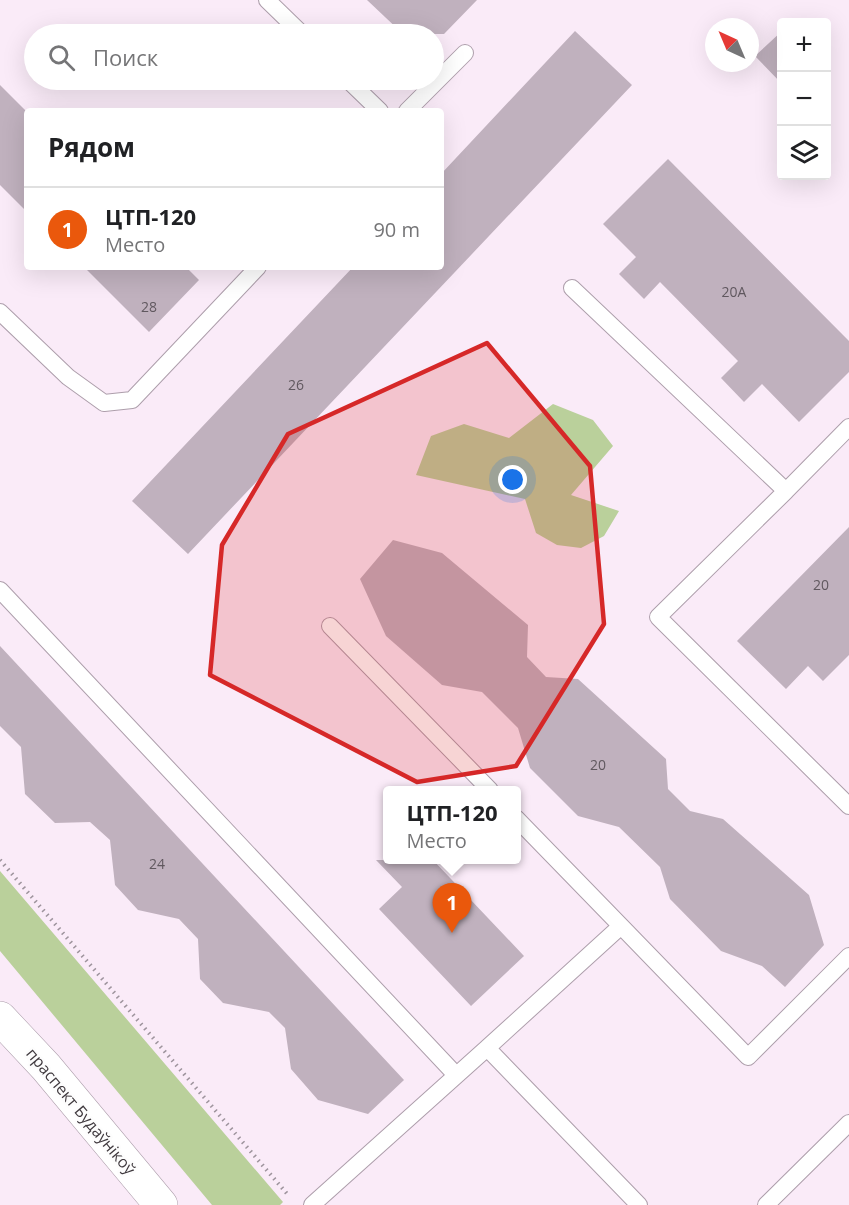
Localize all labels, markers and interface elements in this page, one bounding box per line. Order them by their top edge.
north arrow [705,18,759,72]
map controls [777,18,831,180]
button: + [777,18,831,72]
search box [24,24,444,90]
icon: search [45,41,78,74]
text: Поиск [93,42,158,72]
button: − [777,72,831,126]
button: layers [777,126,831,180]
text: Рядом [48,129,135,165]
text: ЦТП-120 [105,201,196,231]
text: 1 [62,216,73,243]
text: 90 m [373,216,420,243]
text: Место [105,231,165,258]
house number: 20А [722,282,747,301]
house number: 28 [141,297,157,316]
house number: 26 [288,375,304,394]
your location [498,465,527,494]
house number: 20 [813,575,829,594]
house number: 20 [590,755,606,774]
popup [383,786,521,864]
text: ЦТП-120 [406,797,498,827]
text: Место [406,827,467,854]
house number: 24 [149,854,165,873]
pin: 1 [432,884,472,933]
street label: праспект Будаўнікоў [21,1043,141,1180]

